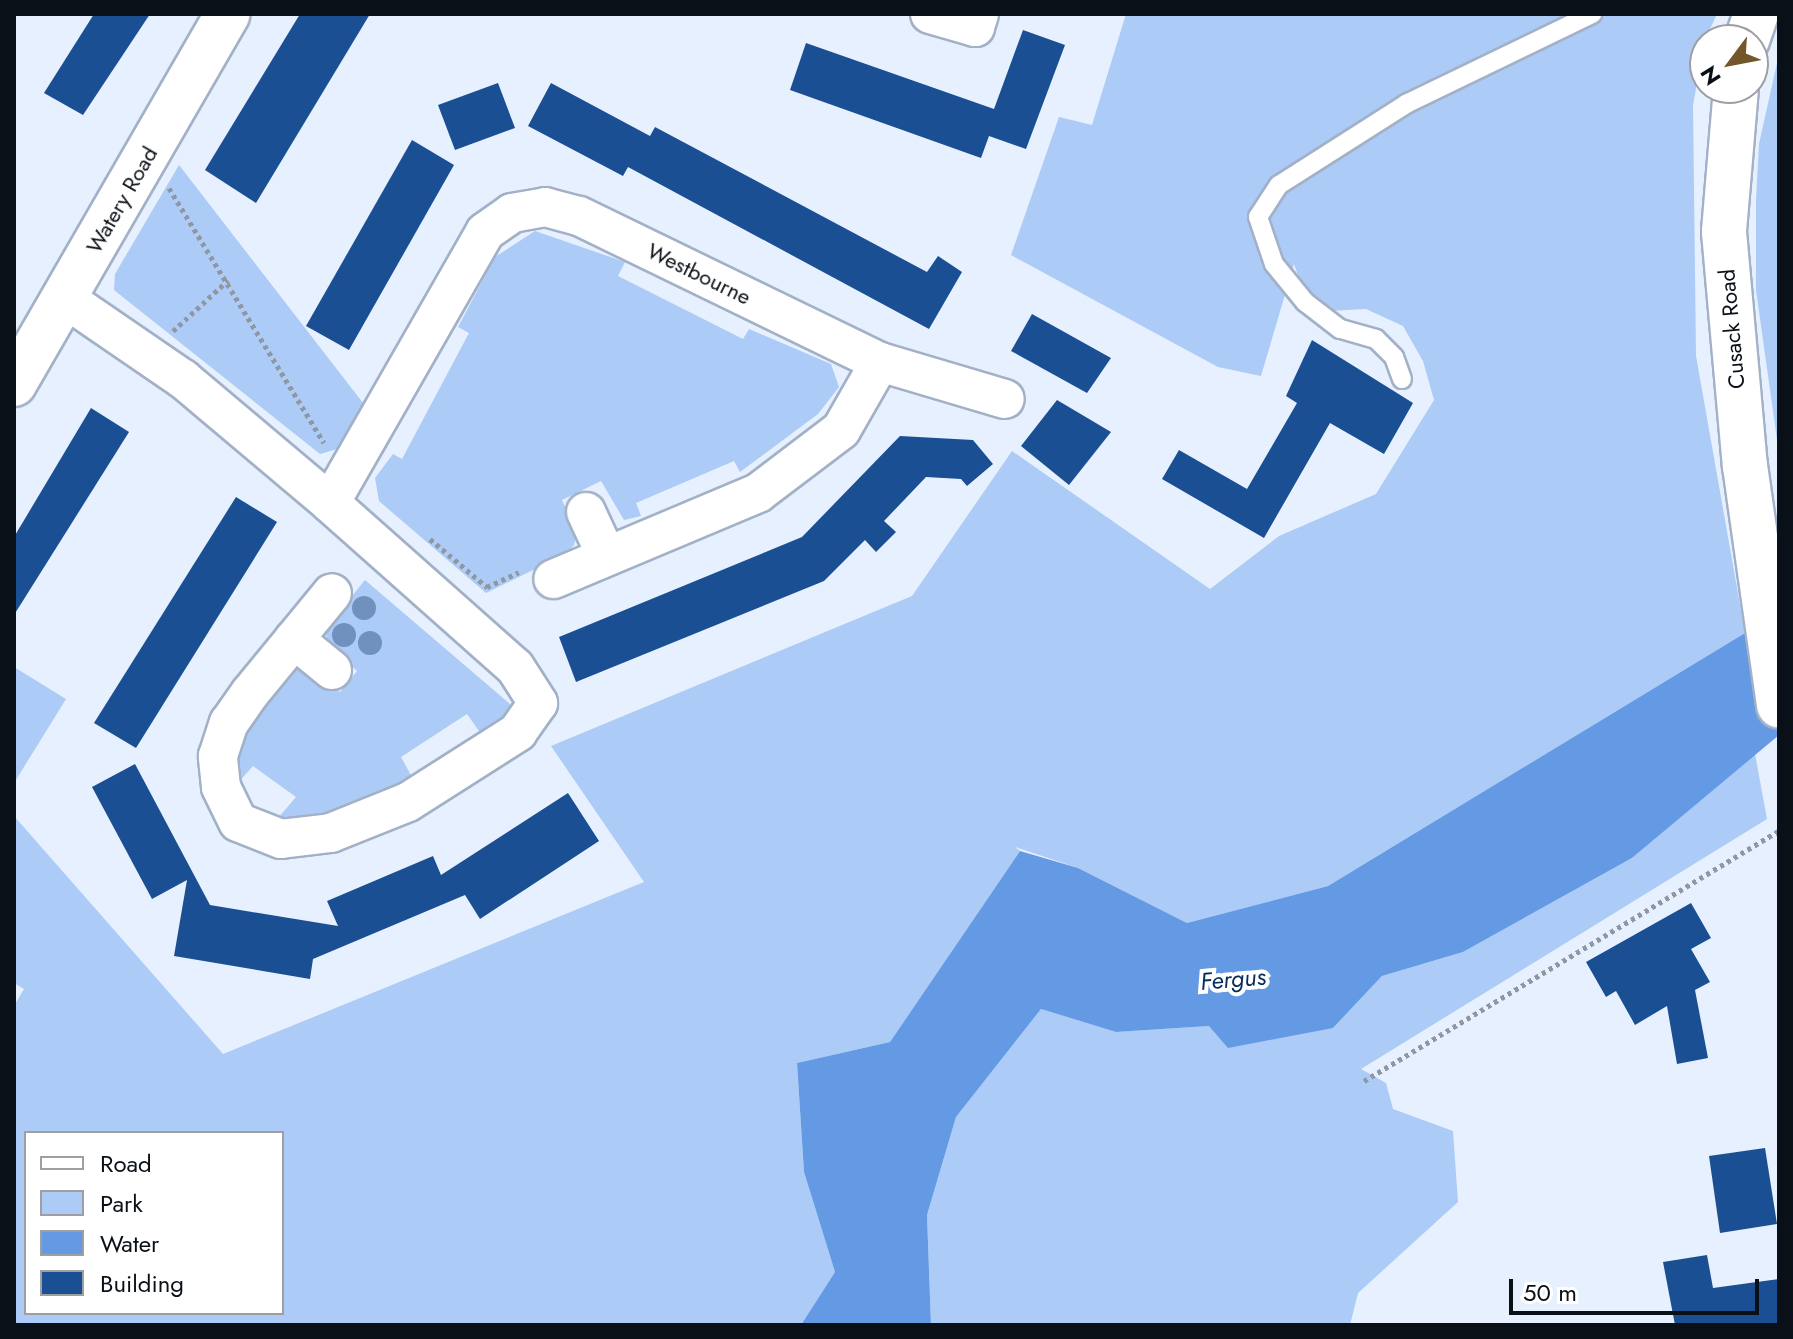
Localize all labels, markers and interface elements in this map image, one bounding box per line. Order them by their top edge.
north arrow [1689,24,1769,104]
text: N [1692,60,1729,92]
street label: Watery Road [81,142,163,258]
street label: Westbourne [643,238,755,310]
street label: Cusack Road [1714,268,1750,390]
water label: Fergus [1199,962,1267,996]
legend [24,1131,284,1315]
text: Road [100,1146,152,1181]
text: Park [100,1186,143,1221]
text: Water [100,1226,159,1261]
scale bar [1513,1263,1763,1313]
text: Building [100,1266,184,1301]
text: 50 m [1523,1275,1577,1310]

